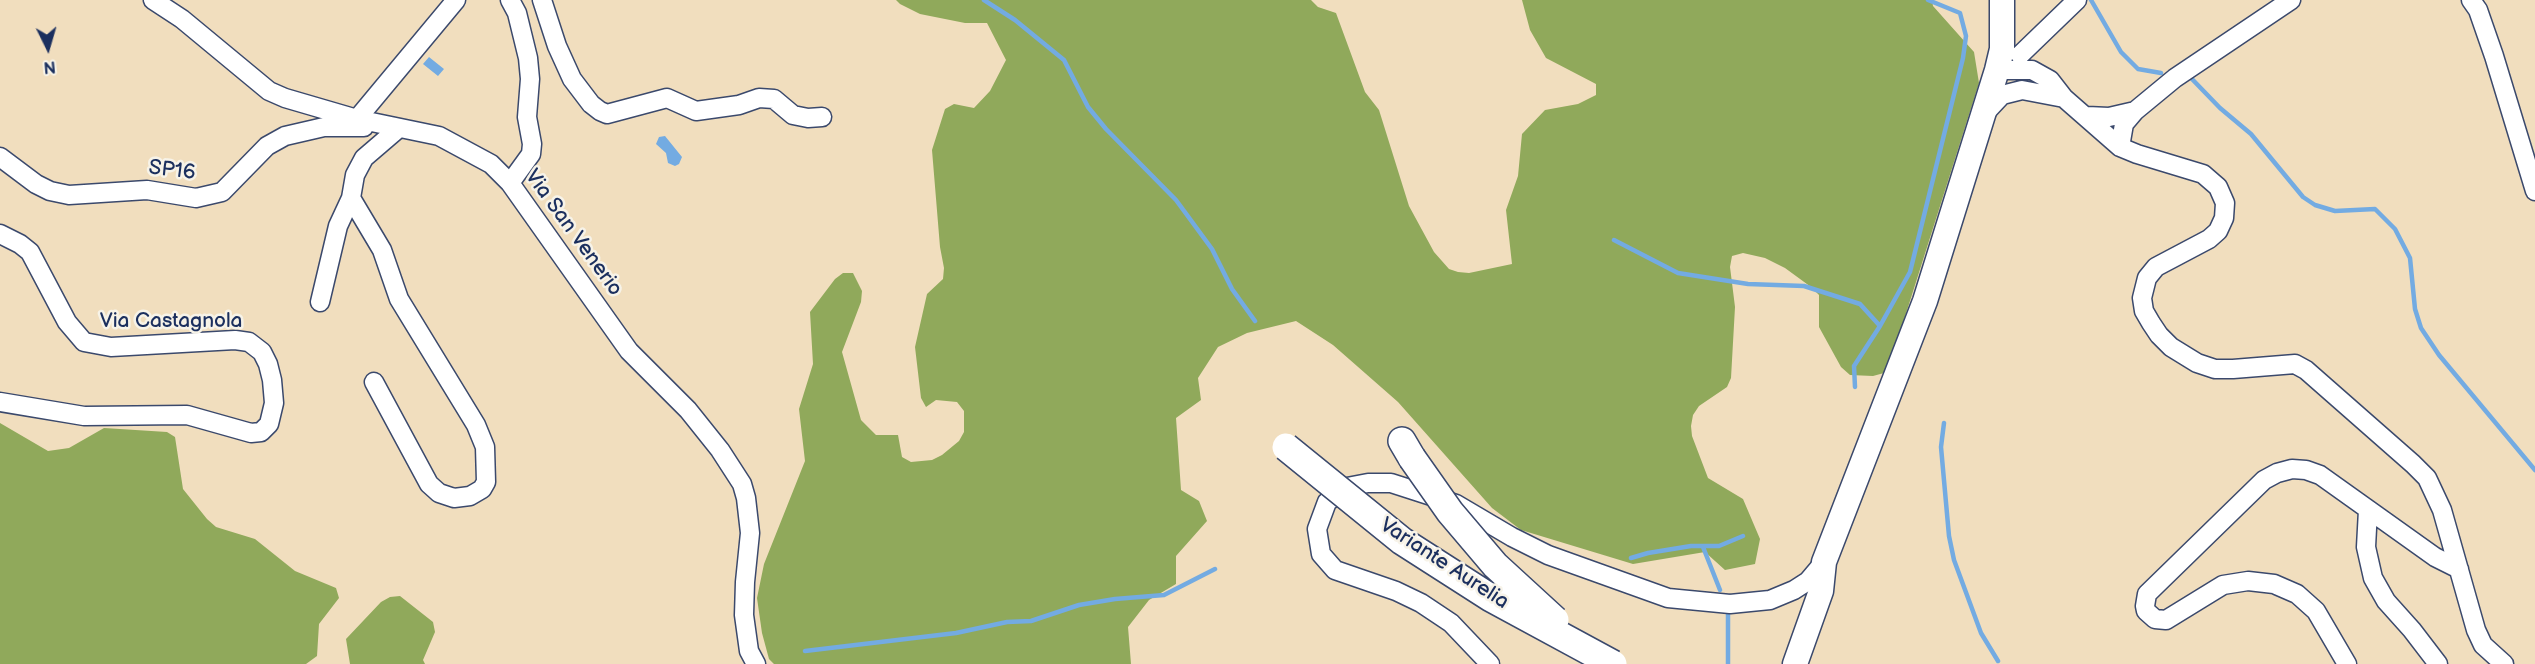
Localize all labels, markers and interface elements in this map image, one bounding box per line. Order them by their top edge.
north arrow [18,18,78,78]
text: N [43,56,56,76]
street label: SP16 [147,156,197,186]
street label: Via San Venerio [519,165,627,301]
street label: Via Castagnola [100,309,242,335]
street label: Variante Aurelia [1375,513,1513,615]

